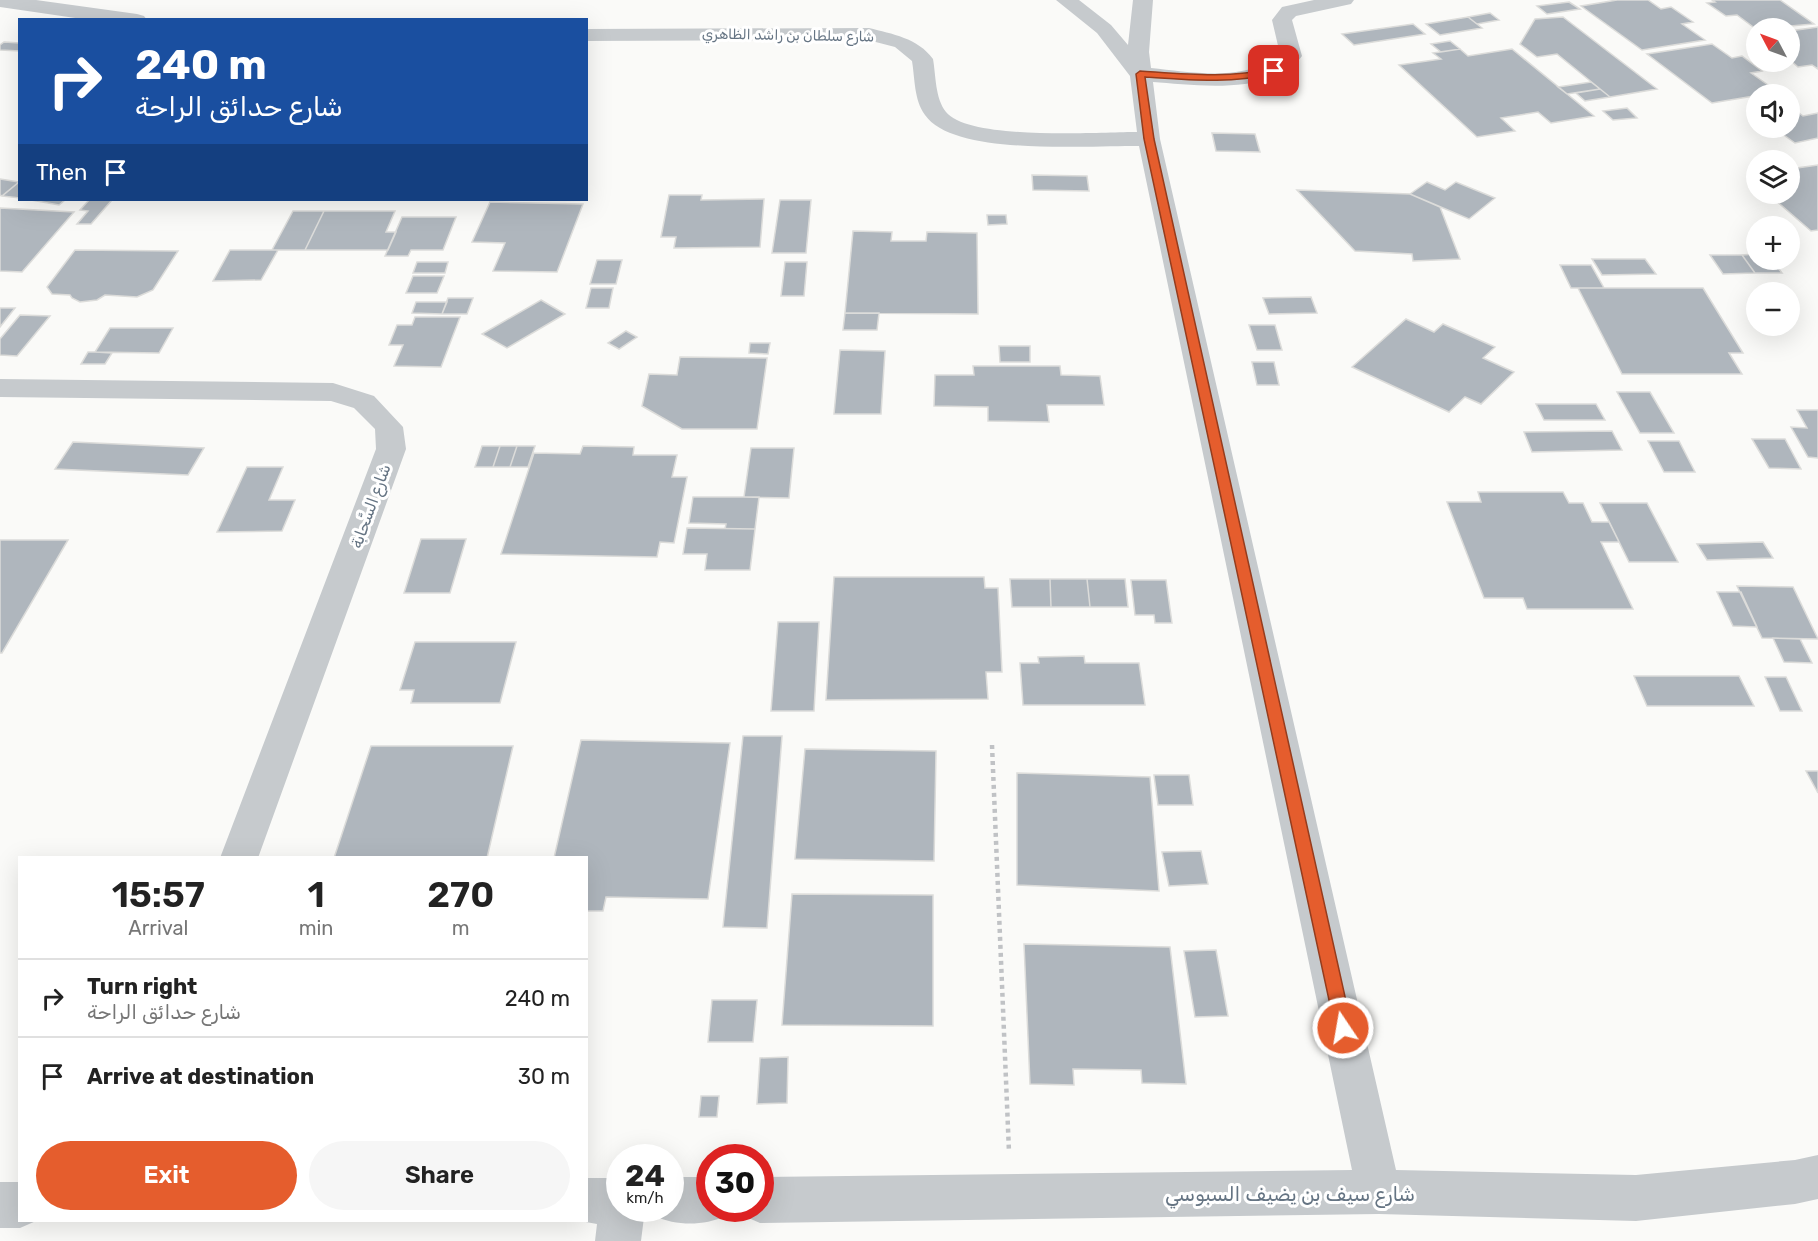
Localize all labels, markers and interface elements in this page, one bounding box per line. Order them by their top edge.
north arrow [1746,18,1800,72]
map controls [1746,18,1800,336]
street label: شارع سلطان بن راشد الظاهري [702,25,874,48]
text: 240 m [135,40,267,90]
icon: right [36,42,114,120]
pin [1248,45,1299,96]
icon: arrive [1257,54,1290,87]
button: sound [1746,84,1800,138]
text: شارع حدائق الراحة [135,91,343,123]
button: layers [1746,150,1800,204]
icon: arrive [99,156,132,189]
text: Then [36,159,87,186]
button: + [1746,216,1800,270]
button: − [1746,282,1800,336]
street label: شارع السَّحابة [346,461,396,552]
text: 15:57 [112,873,205,916]
text: 1 [307,873,325,916]
text: 270 [427,873,494,916]
text: Arrival [128,916,188,940]
text: min [299,916,333,940]
text: m [452,916,470,940]
text: Turn right [87,973,197,1000]
icon: right [36,982,69,1015]
text: 240 m [505,985,570,1012]
position arrow [1311,996,1375,1060]
text: شارع حدائق الراحة [87,1000,241,1024]
icon: arrive [36,1060,69,1093]
text: Arrive at destination [87,1063,314,1090]
text: 30 m [518,1063,570,1090]
button: Exit [36,1141,297,1210]
button: Share [309,1141,570,1210]
speed limit sign: 30 [696,1144,774,1222]
text: 24 [625,1158,665,1194]
street label: شارع سيف بن يضيف السبوسي [1165,1182,1415,1209]
text: km/h [626,1189,664,1207]

